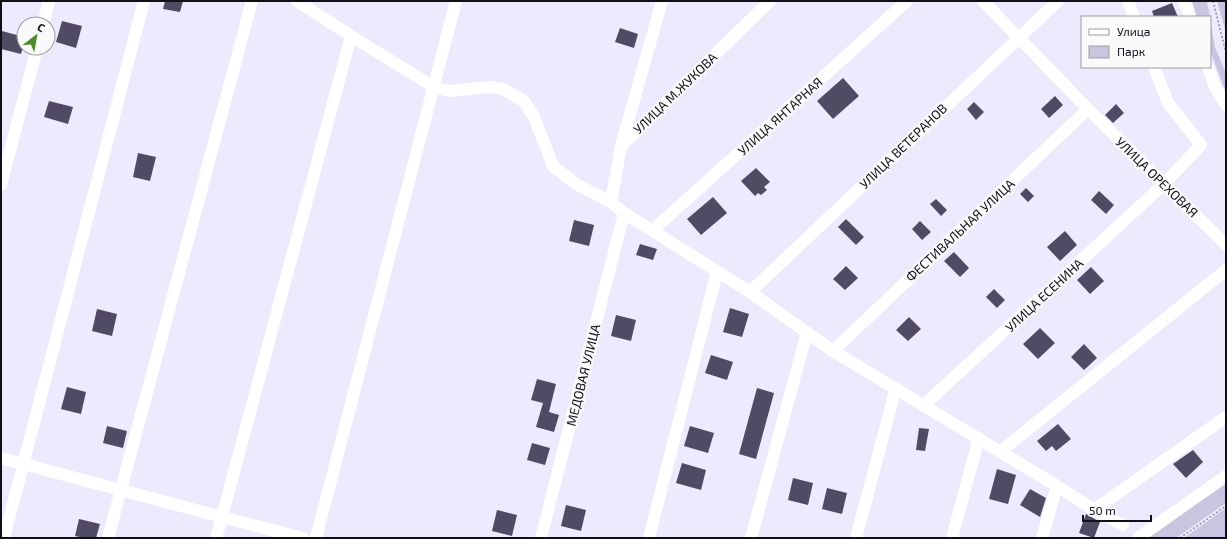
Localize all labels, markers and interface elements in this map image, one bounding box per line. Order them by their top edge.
north arrow [16,16,56,56]
legend [1081,16,1211,68]
text: С [35,20,48,35]
text: Улица [1117,24,1150,38]
text: Парк [1117,44,1146,58]
street label: УЛИЦА М.ЖУКОВА [630,49,720,137]
street label: УЛИЦА ЯНТАРНАЯ [734,74,826,158]
street label: УЛИЦА ВЕТЕРАНОВ [856,100,950,192]
street label: УЛИЦА ОРЕХОВАЯ [1112,134,1202,220]
street label: ФЕСТИВАЛЬНАЯ УЛИЦА [902,175,1018,285]
street label: УЛИЦА ЕСЕНИНА [1002,255,1086,335]
street label: МЕДОВАЯ УЛИЦА [563,322,603,428]
scale bar [1083,497,1151,523]
text: 50 m [1089,503,1116,517]

